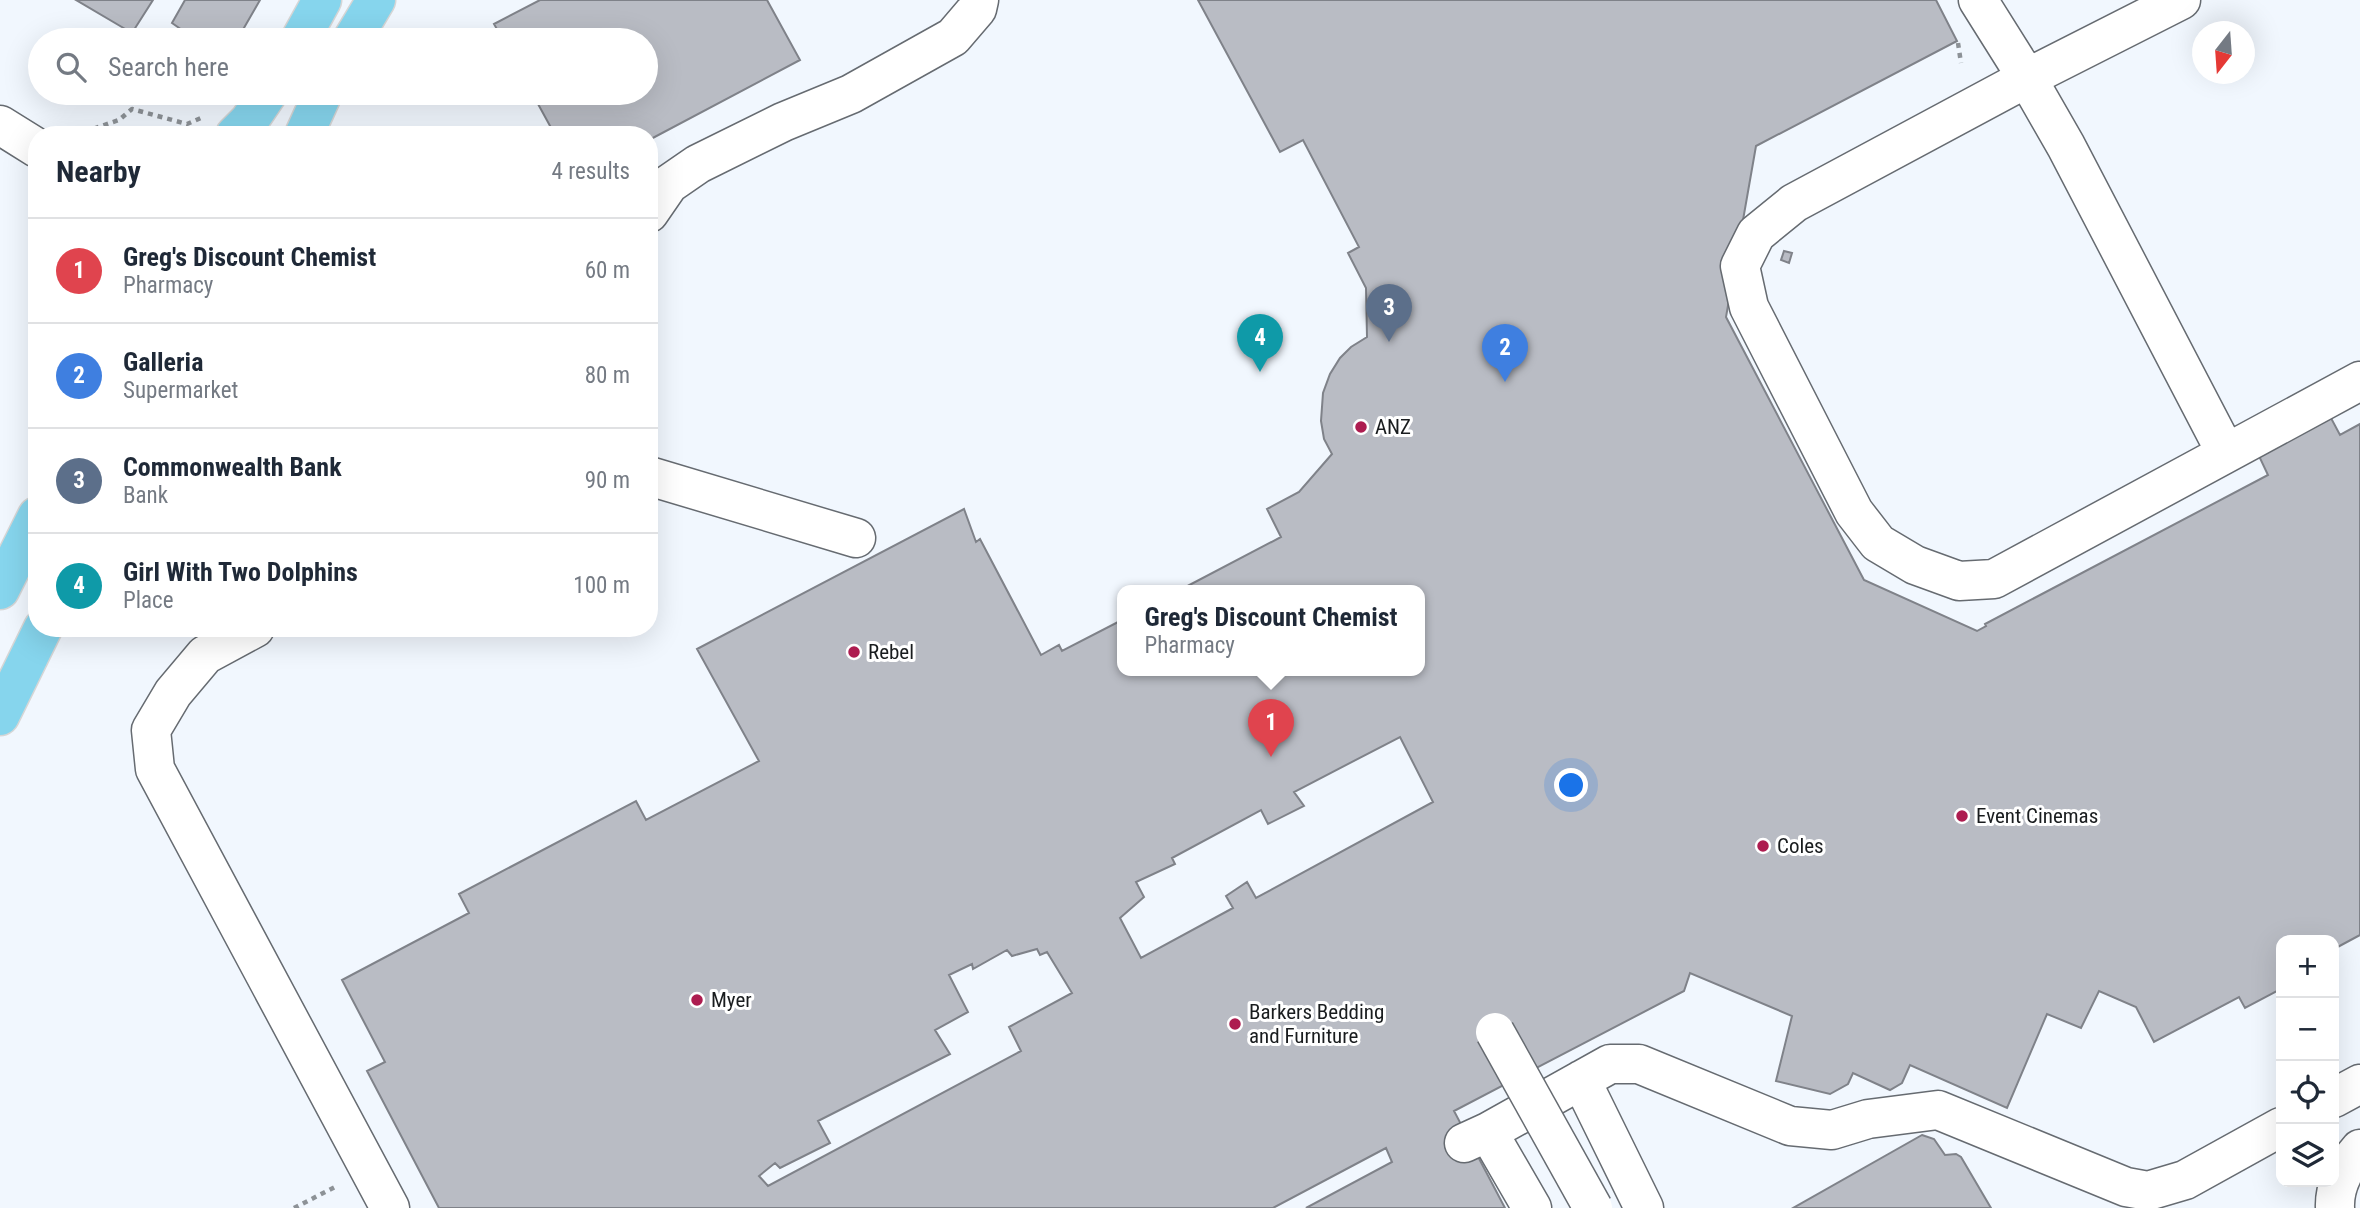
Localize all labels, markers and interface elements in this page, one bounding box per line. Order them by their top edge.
north arrow [2192,21,2255,84]
search box [28,28,658,105]
icon: search [52,48,90,86]
text: Search here [108,52,229,82]
text: Nearby [56,154,141,189]
text: 4 results [552,158,630,185]
text: Greg's Discount Chemist [123,242,376,272]
text: 1 [73,257,85,284]
text: 60 m [585,257,630,284]
text: Pharmacy [123,272,213,299]
pin: 3 [1366,284,1412,342]
pin: 4 [1237,314,1283,372]
pin: 2 [1482,324,1528,382]
text: Galleria [123,347,203,377]
text: 2 [73,362,85,389]
text: 80 m [585,362,630,389]
text: Supermarket [123,377,238,404]
place label: ANZ [1375,415,1411,439]
marker: ANZ [1353,419,1369,435]
text: Commonwealth Bank [123,452,342,482]
text: 3 [73,467,85,494]
text: 90 m [585,467,630,494]
text: Bank [123,482,168,509]
text: Girl With Two Dolphins [123,557,358,587]
text: 4 [73,572,85,599]
text: 100 m [573,572,630,599]
popup [1117,585,1425,676]
text: Place [123,587,173,614]
text: Greg's Discount Chemist [1144,602,1398,632]
text: Pharmacy [1144,632,1235,659]
place label: Rebel [868,640,914,664]
marker: Rebel [846,644,862,660]
pin: 1 [1248,699,1294,757]
your location [1554,768,1588,802]
place label: Event Cinemas [1976,804,2098,828]
marker: Event Cinemas [1954,808,1970,824]
place label: Coles [1777,834,1824,858]
marker: Coles [1755,838,1771,854]
map controls [2276,935,2339,1187]
button: + [2276,935,2339,998]
place label: Myer [711,988,752,1012]
marker: Myer [689,992,705,1008]
button: − [2276,998,2339,1061]
place label: Barkers Bedding and Furniture [1249,1000,1384,1048]
marker: Barkers Bedding and Furniture [1227,1016,1243,1032]
button: locate [2276,1061,2339,1124]
button: layers [2276,1124,2339,1187]

